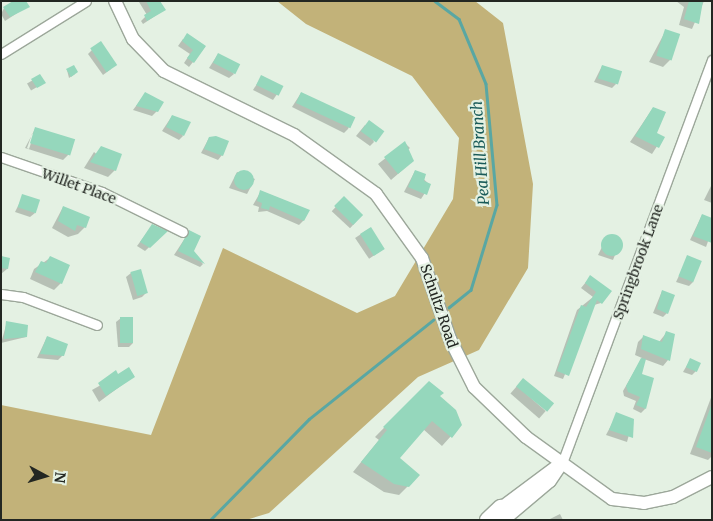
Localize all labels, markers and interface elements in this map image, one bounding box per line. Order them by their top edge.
water label: Pea Hill Branch [467,100,493,206]
street label: Willet Place [39,165,119,207]
street label: Springbrook Lane [609,202,667,322]
street label: Schultz Road [417,262,461,350]
north arrow [20,451,70,501]
text: N [50,471,69,484]

